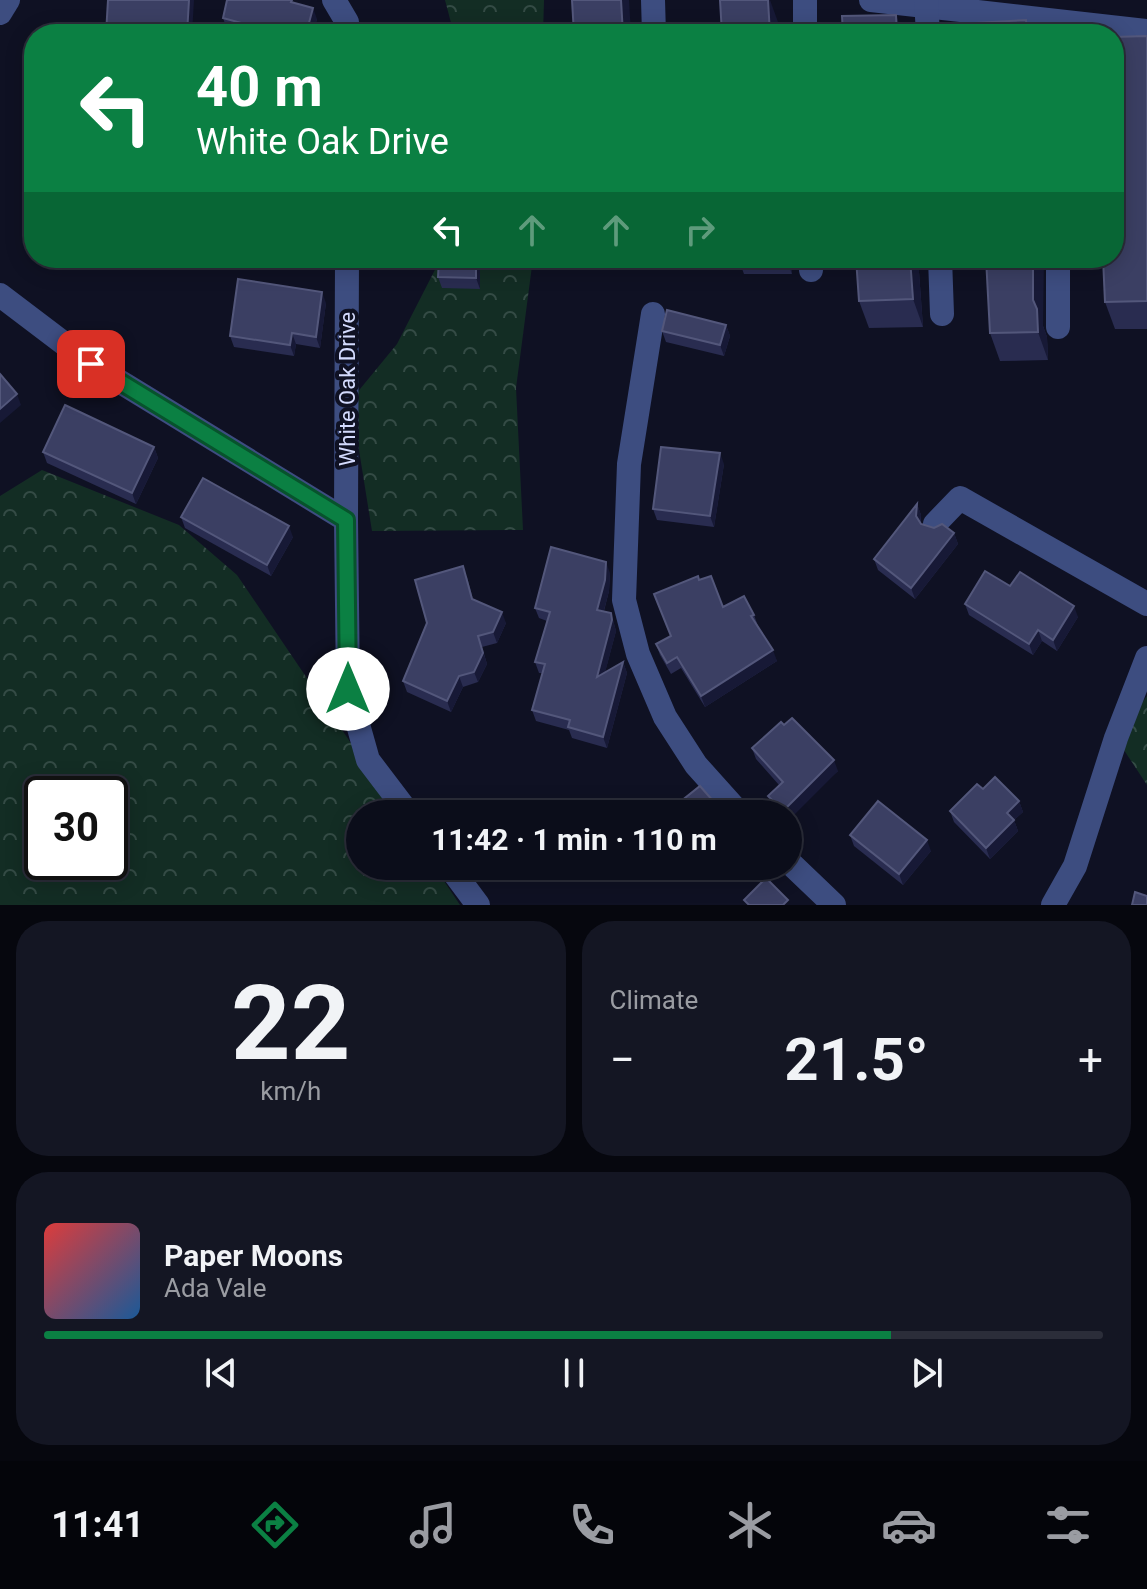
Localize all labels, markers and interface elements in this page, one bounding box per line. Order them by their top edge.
text: 40 m [196,54,323,120]
icon: left [64,56,168,160]
text: White Oak Drive [196,121,449,163]
icon: left [426,208,470,252]
icon: ahead [510,208,554,252]
icon: ahead [594,208,638,252]
icon: right [678,208,722,252]
street label: White Oak Drive [335,312,360,466]
pin [57,330,125,398]
icon: arrive [69,342,113,386]
position arrow [306,647,390,731]
speed limit sign: 30 [24,776,128,880]
text: 11:42 · 1 min · 110 m [431,822,717,857]
text: 22 [231,963,350,1084]
text: Climate [610,985,698,1015]
text: 21.5° [784,1024,928,1095]
text: − [610,1034,635,1086]
text: + [1078,1034,1103,1086]
text: km/h [260,1076,321,1106]
text: Paper Moons [164,1238,343,1273]
text: Ada Vale [164,1273,266,1303]
icon: previous [199,1351,243,1395]
icon: pause [552,1351,596,1395]
icon: next [905,1351,949,1395]
icon: directions [247,1497,303,1553]
icon: music [405,1497,461,1553]
icon: phone [564,1497,620,1553]
icon: climate [722,1497,778,1553]
icon: car [881,1497,937,1553]
icon: filters [1040,1497,1096,1553]
text: 11:41 [51,1504,144,1546]

